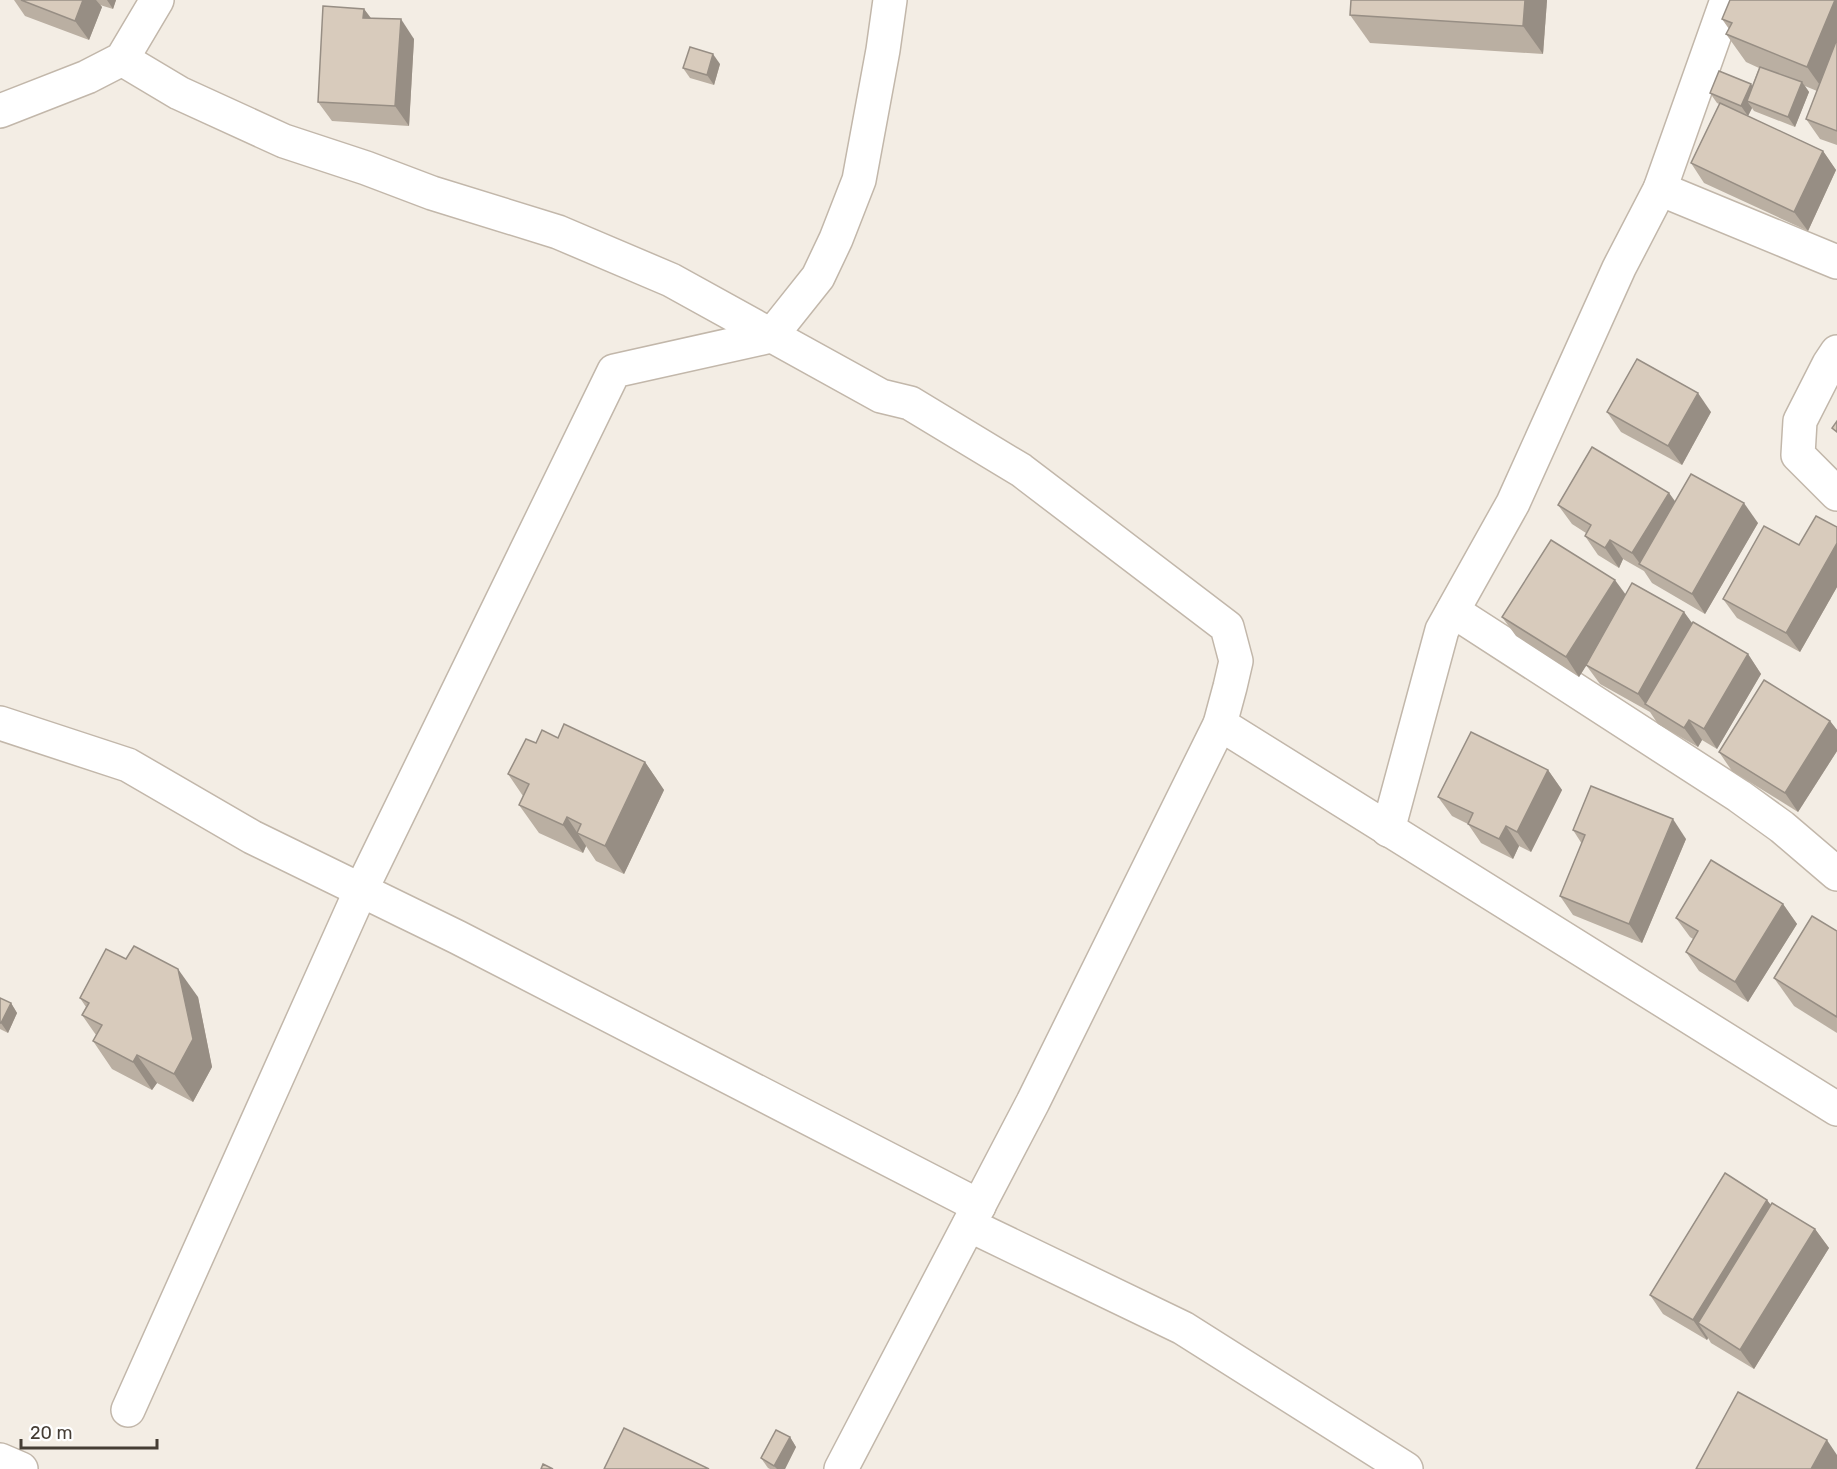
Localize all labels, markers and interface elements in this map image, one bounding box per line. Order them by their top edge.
scale bar [21,1412,158,1450]
text: 20 m [30,1422,72,1444]

